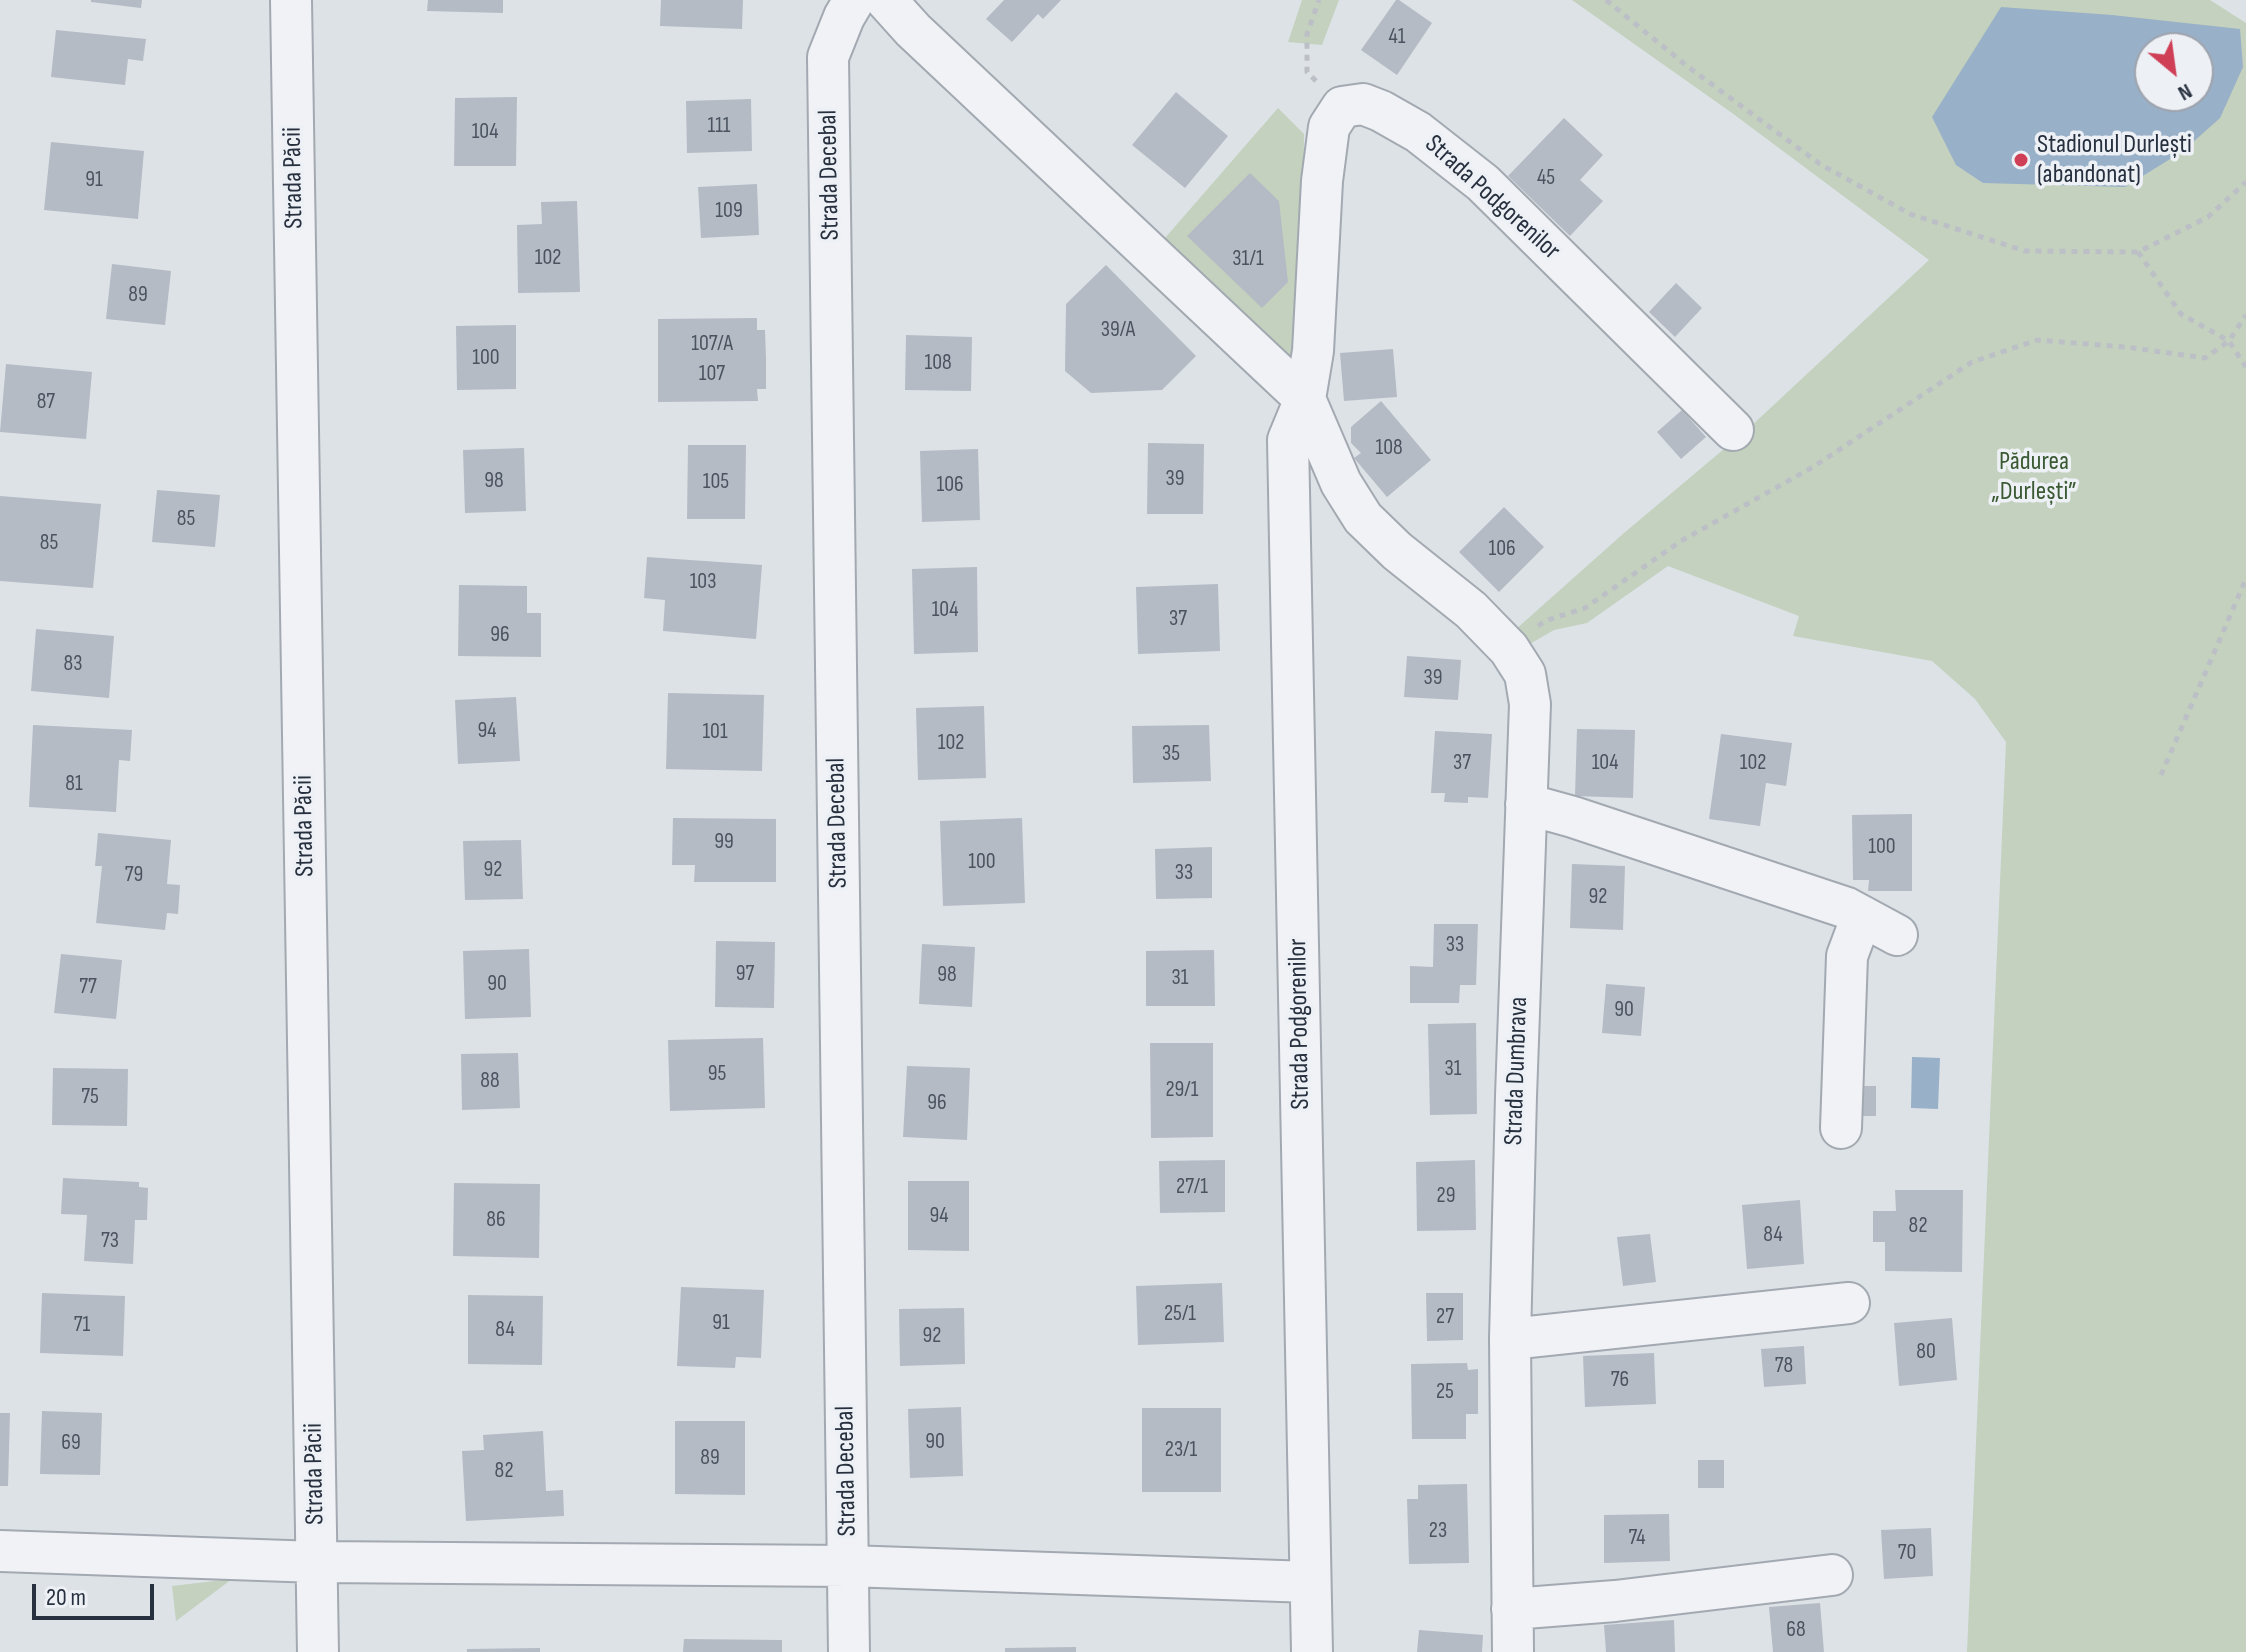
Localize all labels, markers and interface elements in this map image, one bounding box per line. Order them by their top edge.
house number: 41 [1389,24,1405,50]
north arrow [2134,32,2214,112]
text: N [2173,77,2197,106]
street label: Strada Decebal [813,109,847,241]
house number: 111 [707,113,731,139]
house number: 104 [472,119,498,145]
street label: Strada Păcii [278,127,310,229]
street label: Strada Podgorenilor [1418,129,1566,267]
place label: Stadionul Durlești (abandonat) [2037,129,2192,190]
marker: Stadionul Durlești (abandonat) [2012,151,2030,169]
house number: 45 [1537,165,1555,191]
house number: 91 [85,167,103,193]
house number: 109 [715,198,743,224]
house number: 102 [535,245,561,271]
house number: 31/1 [1232,246,1264,272]
house number: 89 [128,282,148,308]
house number: 39/A [1101,317,1135,343]
house number: 107/A [691,331,733,357]
house number: 100 [472,345,500,371]
house number: 108 [924,350,952,376]
house number: 107 [699,361,725,387]
house number: 87 [37,389,55,415]
house number: 108 [1375,435,1403,461]
park label: Pădurea „Durlești” [1991,446,2077,508]
house number: 39 [1166,466,1184,492]
house number: 98 [484,468,504,494]
house number: 105 [703,469,729,495]
house number: 106 [936,472,964,498]
house number: 85 [177,506,195,532]
house number: 85 [40,530,58,556]
house number: 106 [1488,536,1516,562]
house number: 103 [690,569,716,595]
house number: 104 [932,597,958,623]
house number: 37 [1169,606,1187,632]
house number: 96 [490,622,510,648]
house number: 83 [64,651,82,677]
house number: 39 [1424,665,1442,691]
house number: 94 [478,718,496,744]
house number: 101 [702,719,728,745]
house number: 102 [938,730,964,756]
house number: 35 [1162,741,1180,767]
house number: 37 [1453,750,1471,776]
house number: 104 [1592,750,1618,776]
house number: 102 [1740,750,1766,776]
street label: Strada Decebal [821,757,855,889]
house number: 81 [65,771,83,797]
street label: Strada Păcii [289,775,321,877]
house number: 99 [714,829,734,855]
house number: 100 [1868,834,1896,860]
house number: 100 [968,849,996,875]
house number: 92 [484,857,502,883]
house number: 33 [1175,860,1193,886]
house number: 79 [125,862,143,888]
house number: 92 [1589,884,1607,910]
house number: 33 [1446,932,1464,958]
street label: Strada Podgorenilor [1283,938,1317,1110]
house number: 97 [736,961,754,987]
house number: 98 [937,962,957,988]
house number: 31 [1172,965,1188,991]
house number: 90 [487,971,507,997]
house number: 77 [79,974,97,1000]
street label: Strada Dumbrava [1499,996,1535,1146]
house number: 90 [1614,997,1634,1023]
house number: 31 [1445,1056,1461,1082]
house number: 95 [708,1061,726,1087]
house number: 88 [480,1068,500,1094]
house number: 29/1 [1166,1077,1198,1103]
house number: 75 [81,1084,99,1110]
house number: 96 [927,1090,947,1116]
house number: 27/1 [1176,1174,1208,1200]
house number: 29 [1437,1183,1455,1209]
house number: 94 [930,1203,948,1229]
house number: 86 [486,1207,506,1233]
house number: 82 [1908,1213,1928,1239]
house number: 84 [1763,1222,1783,1248]
house number: 73 [101,1228,119,1254]
house number: 25/1 [1164,1301,1196,1327]
house number: 27 [1436,1304,1454,1330]
house number: 91 [712,1310,730,1336]
house number: 71 [74,1312,90,1338]
house number: 84 [495,1317,515,1343]
house number: 92 [923,1323,941,1349]
house number: 80 [1916,1339,1936,1365]
house number: 78 [1775,1353,1793,1379]
house number: 76 [1611,1367,1629,1393]
house number: 25 [1436,1379,1454,1405]
street label: Strada Decebal [830,1405,864,1537]
street label: Strada Păcii [299,1423,331,1525]
house number: 90 [925,1429,945,1455]
house number: 69 [61,1430,81,1456]
house number: 23/1 [1165,1437,1197,1463]
house number: 89 [700,1445,720,1471]
house number: 82 [494,1458,514,1484]
house number: 23 [1429,1518,1447,1544]
house number: 74 [1629,1525,1645,1551]
house number: 70 [1898,1540,1916,1566]
scale bar [36,1568,158,1618]
text: 20 m [46,1583,86,1612]
house number: 68 [1786,1617,1806,1643]

